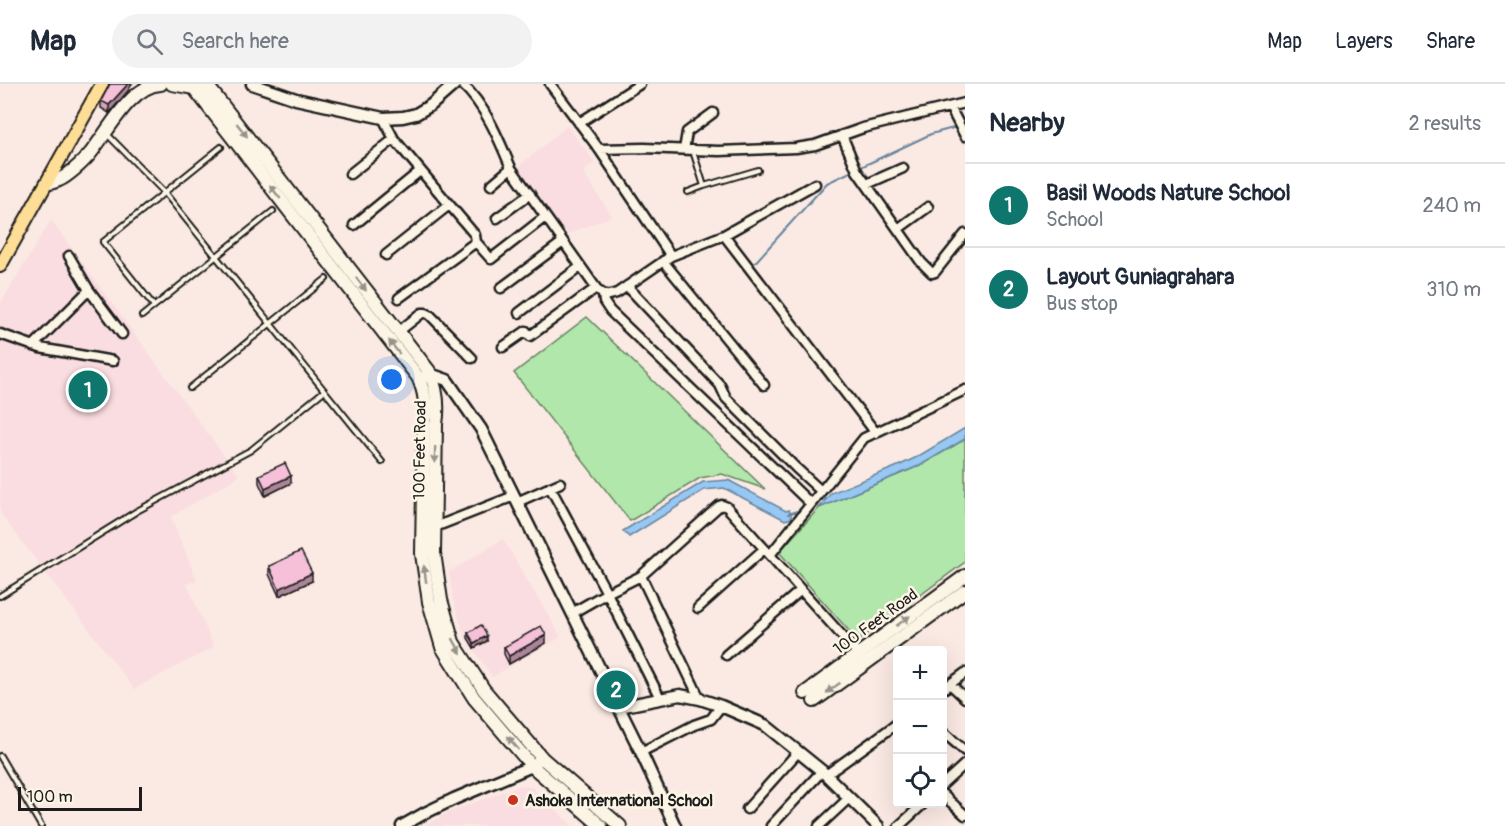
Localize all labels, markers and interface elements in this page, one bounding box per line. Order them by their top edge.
search box [112,14,532,68]
text: Map [30,24,76,59]
icon: search [133,25,166,58]
text: Search here [181,27,289,55]
text: Map [1267,28,1302,55]
text: Layers [1335,28,1393,55]
text: Share [1426,28,1475,55]
text: Nearby [989,107,1065,139]
text: 2 results [1409,111,1481,136]
one-way arrow [235,123,247,138]
text: Basil Woods Nature School [1046,179,1291,207]
one-way arrow [269,185,281,200]
text: 1 [1005,193,1012,218]
text: 240 m [1422,193,1481,218]
text: School [1046,207,1103,232]
text: Layout Guniagrahara [1046,263,1235,291]
one-way arrow [355,277,367,292]
text: 2 [1003,277,1014,302]
text: 310 m [1426,277,1481,302]
text: Bus stop [1046,291,1118,316]
one-way arrow [389,339,401,354]
your location [377,365,406,394]
pin: 1 [68,368,107,412]
street label: 100 Feet Road [409,400,431,500]
one-way arrow [431,445,440,464]
one-way arrow [420,564,429,583]
street label: 100 Feet Road [829,584,922,659]
one-way arrow [895,615,911,627]
one-way arrow [452,638,462,655]
map controls [893,646,947,808]
button: + [893,646,947,700]
pin: 2 [596,668,636,712]
one-way arrow [826,681,841,693]
button: − [893,700,947,754]
one-way arrow [507,736,520,751]
button: locate [893,754,947,808]
scale bar [18,784,142,812]
text: 100 m [27,787,73,807]
place label: Ashoka International School [525,791,713,811]
marker: Ashoka International School [506,793,520,807]

